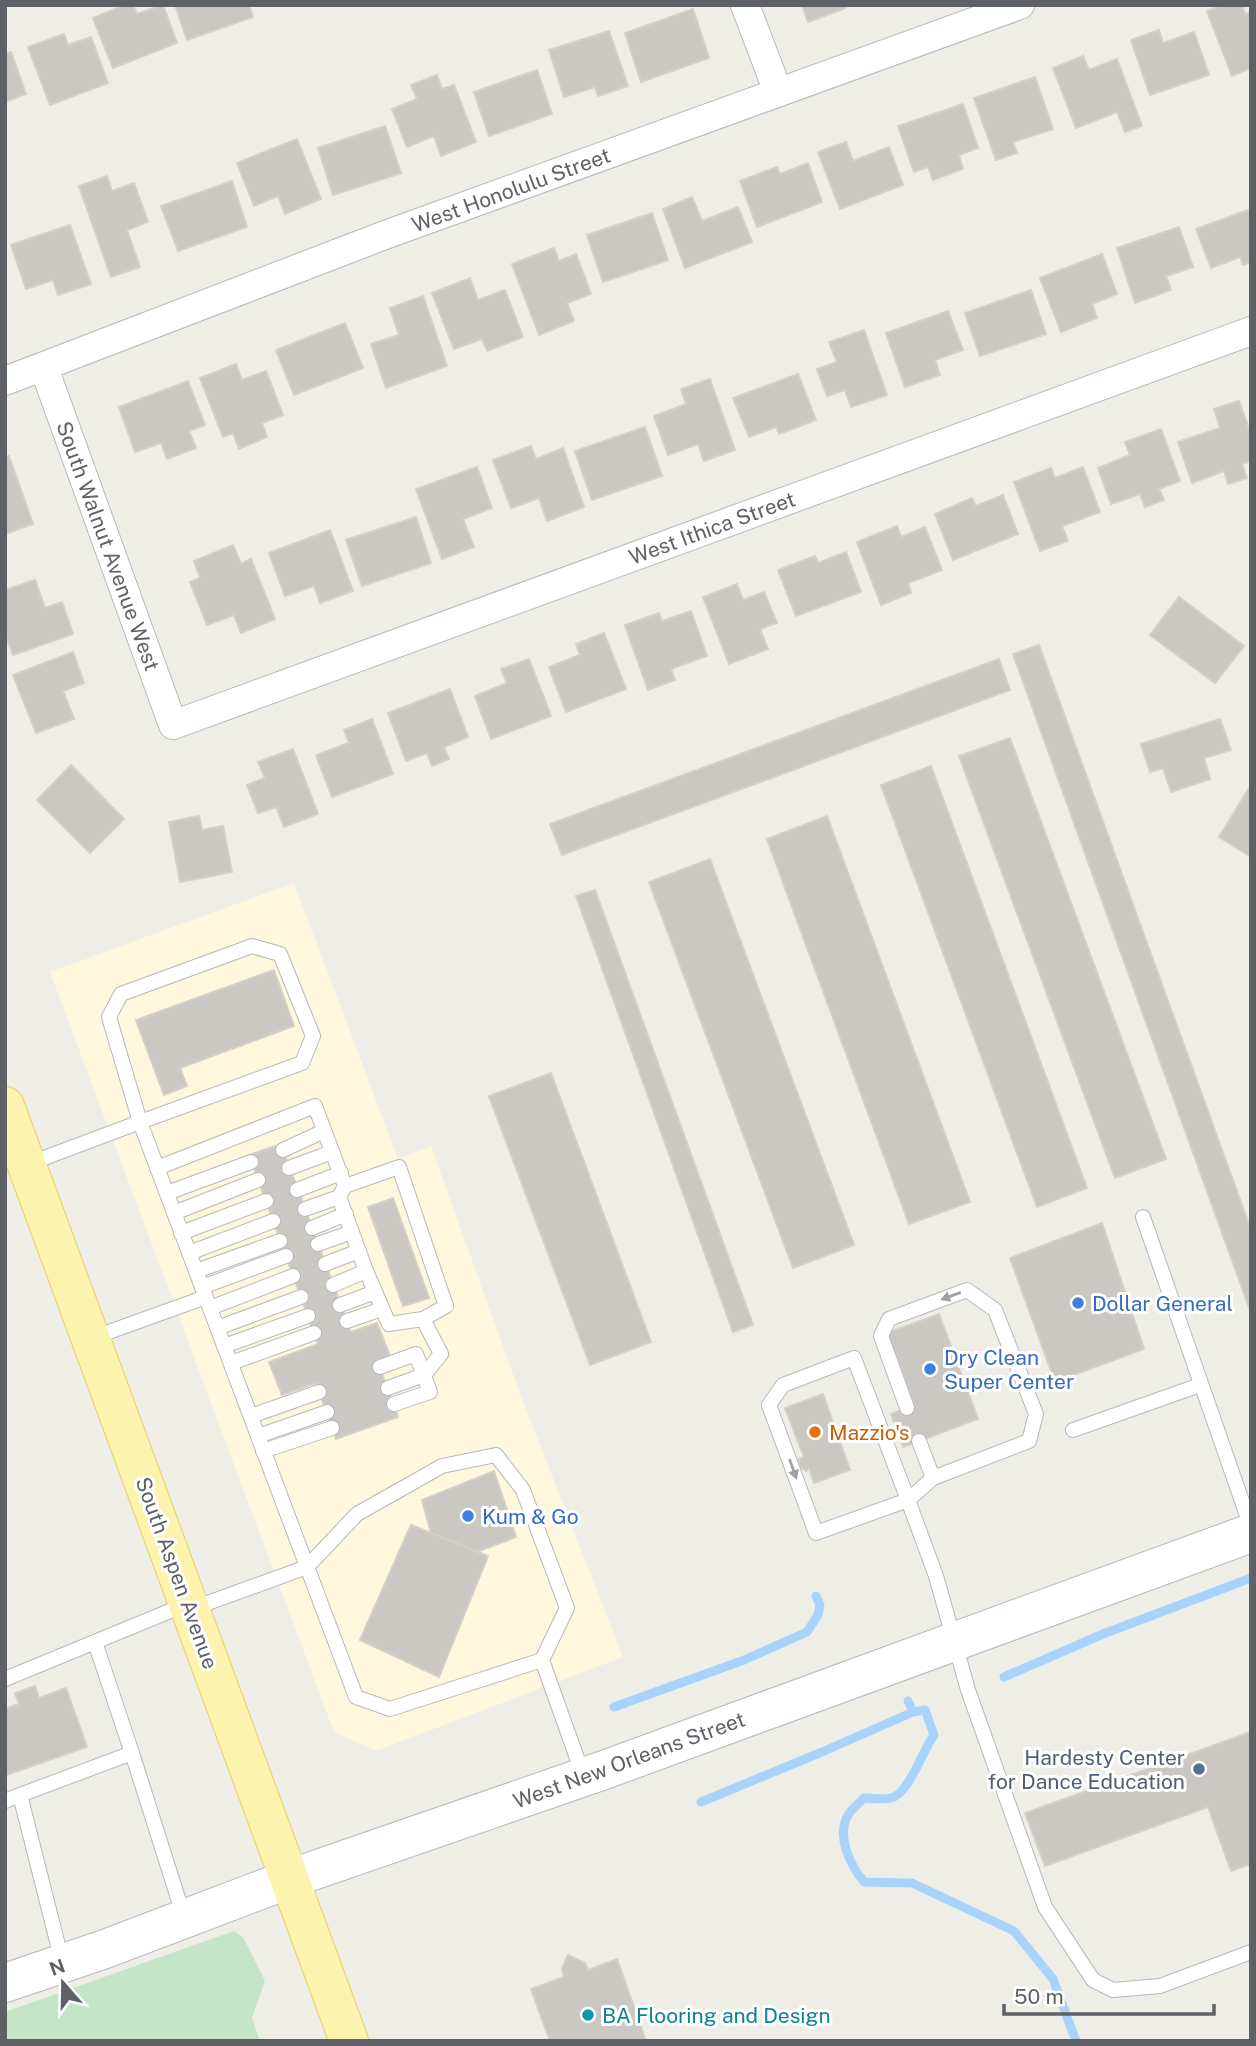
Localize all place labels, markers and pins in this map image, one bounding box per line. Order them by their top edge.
place label: Dollar General [1092,1291,1233,1316]
marker: Dollar General [1070,1295,1086,1311]
place label: Dry Clean Super Center [944,1345,1074,1394]
marker: Dry Clean Super Center [922,1361,938,1377]
place label: Mazzio's [829,1420,909,1445]
marker: Mazzio's [807,1424,823,1440]
place label: Kum & Go [482,1504,579,1529]
marker: Kum & Go [460,1508,476,1524]
place label: Hardesty Center for Dance Education [988,1745,1185,1794]
marker: Hardesty Center for Dance Education [1191,1761,1207,1777]
place label: BA Flooring and Design [602,2003,831,2028]
marker: BA Flooring and Design [580,2007,596,2023]

